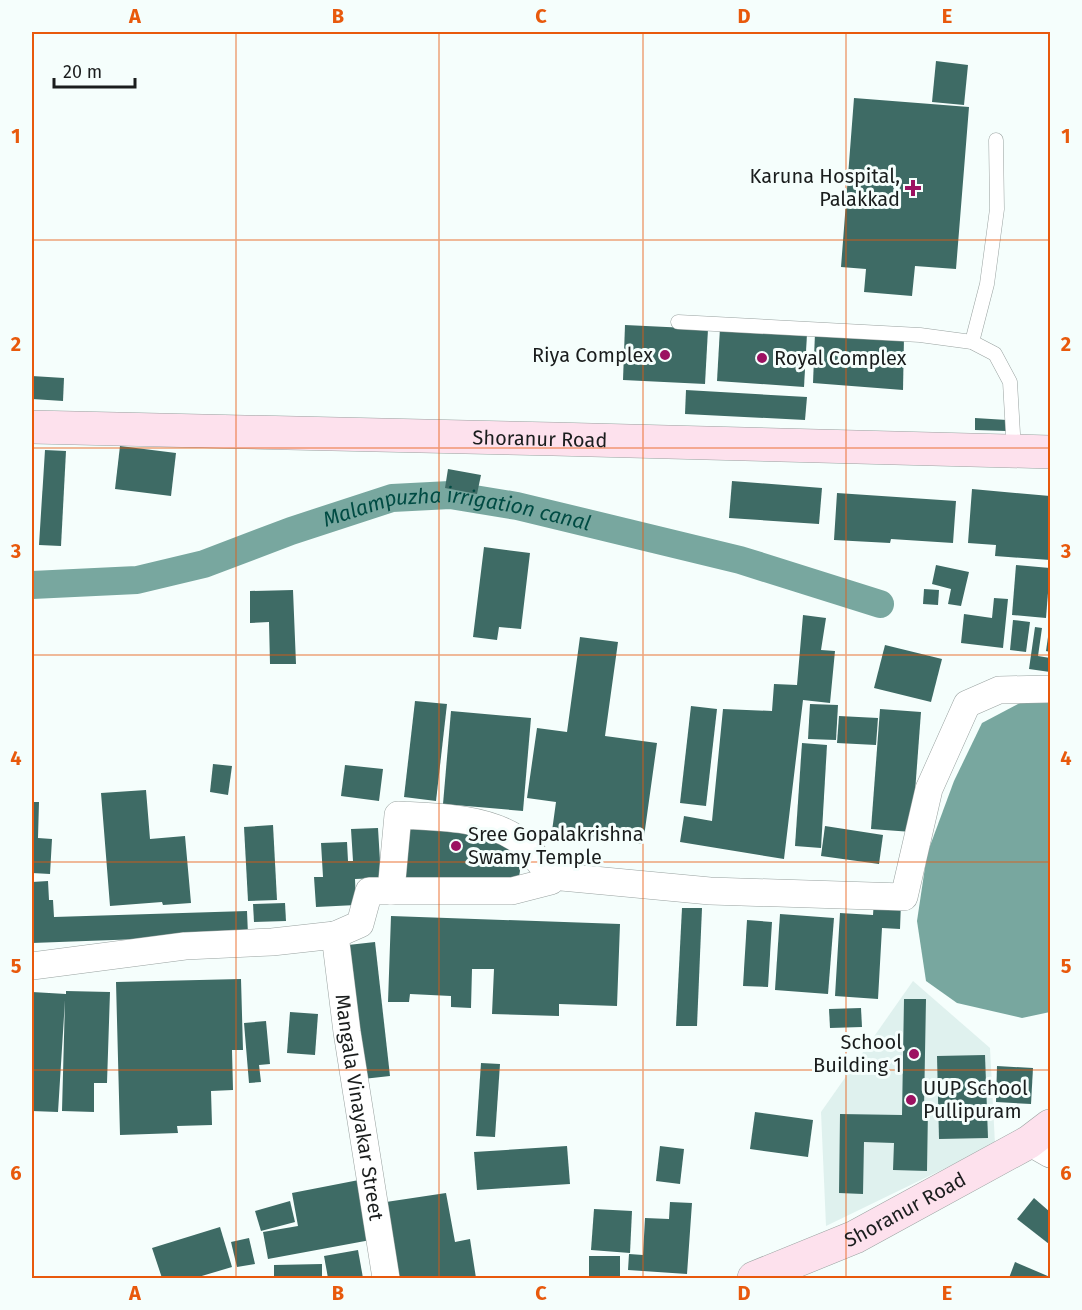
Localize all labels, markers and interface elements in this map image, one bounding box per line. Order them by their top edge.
text: A [128,4,142,28]
text: B [332,4,344,28]
text: C [535,4,547,28]
text: D [737,4,751,28]
text: E [942,4,952,28]
scale bar [54,51,135,89]
text: 20 m [63,61,102,83]
text: 1 [11,124,21,148]
text: 1 [1061,124,1071,148]
place label: Karuna Hospital, Palakkad [750,164,900,211]
marker: Karuna Hospital, Palakkad [904,179,922,197]
text: 2 [11,332,21,356]
text: 2 [1061,332,1071,356]
place label: Riya Complex [532,343,653,367]
place label: Royal Complex [774,346,907,370]
marker: Riya Complex [658,348,672,362]
marker: Royal Complex [755,351,769,365]
street label: Shoranur Road [472,425,608,452]
text: Malampuzha irrigation canal [319,482,593,536]
water label: Malampuzha irrigation canal [320,513,594,539]
text: 3 [10,539,21,563]
text: 3 [1060,539,1071,563]
text: 4 [10,746,22,770]
text: 4 [1060,746,1072,770]
place label: Sree Gopalakrishna Swamy Temple [468,822,644,869]
marker: Sree Gopalakrishna Swamy Temple [449,839,463,853]
text: 5 [11,954,22,978]
text: 5 [1061,954,1072,978]
street label: Mangala Vinayakar Street [330,993,389,1223]
place label: School Building 1 [813,1030,902,1077]
marker: School Building 1 [907,1047,921,1061]
place label: UUP School Pullipuram [923,1076,1028,1123]
marker: UUP School Pullipuram [904,1093,918,1107]
text: 6 [10,1161,22,1185]
text: 6 [1060,1161,1072,1185]
street label: Shoranur Road [841,1167,970,1252]
text: A [128,1281,142,1305]
text: B [332,1281,344,1305]
text: C [535,1281,547,1305]
text: D [737,1281,751,1305]
text: E [942,1281,952,1305]

